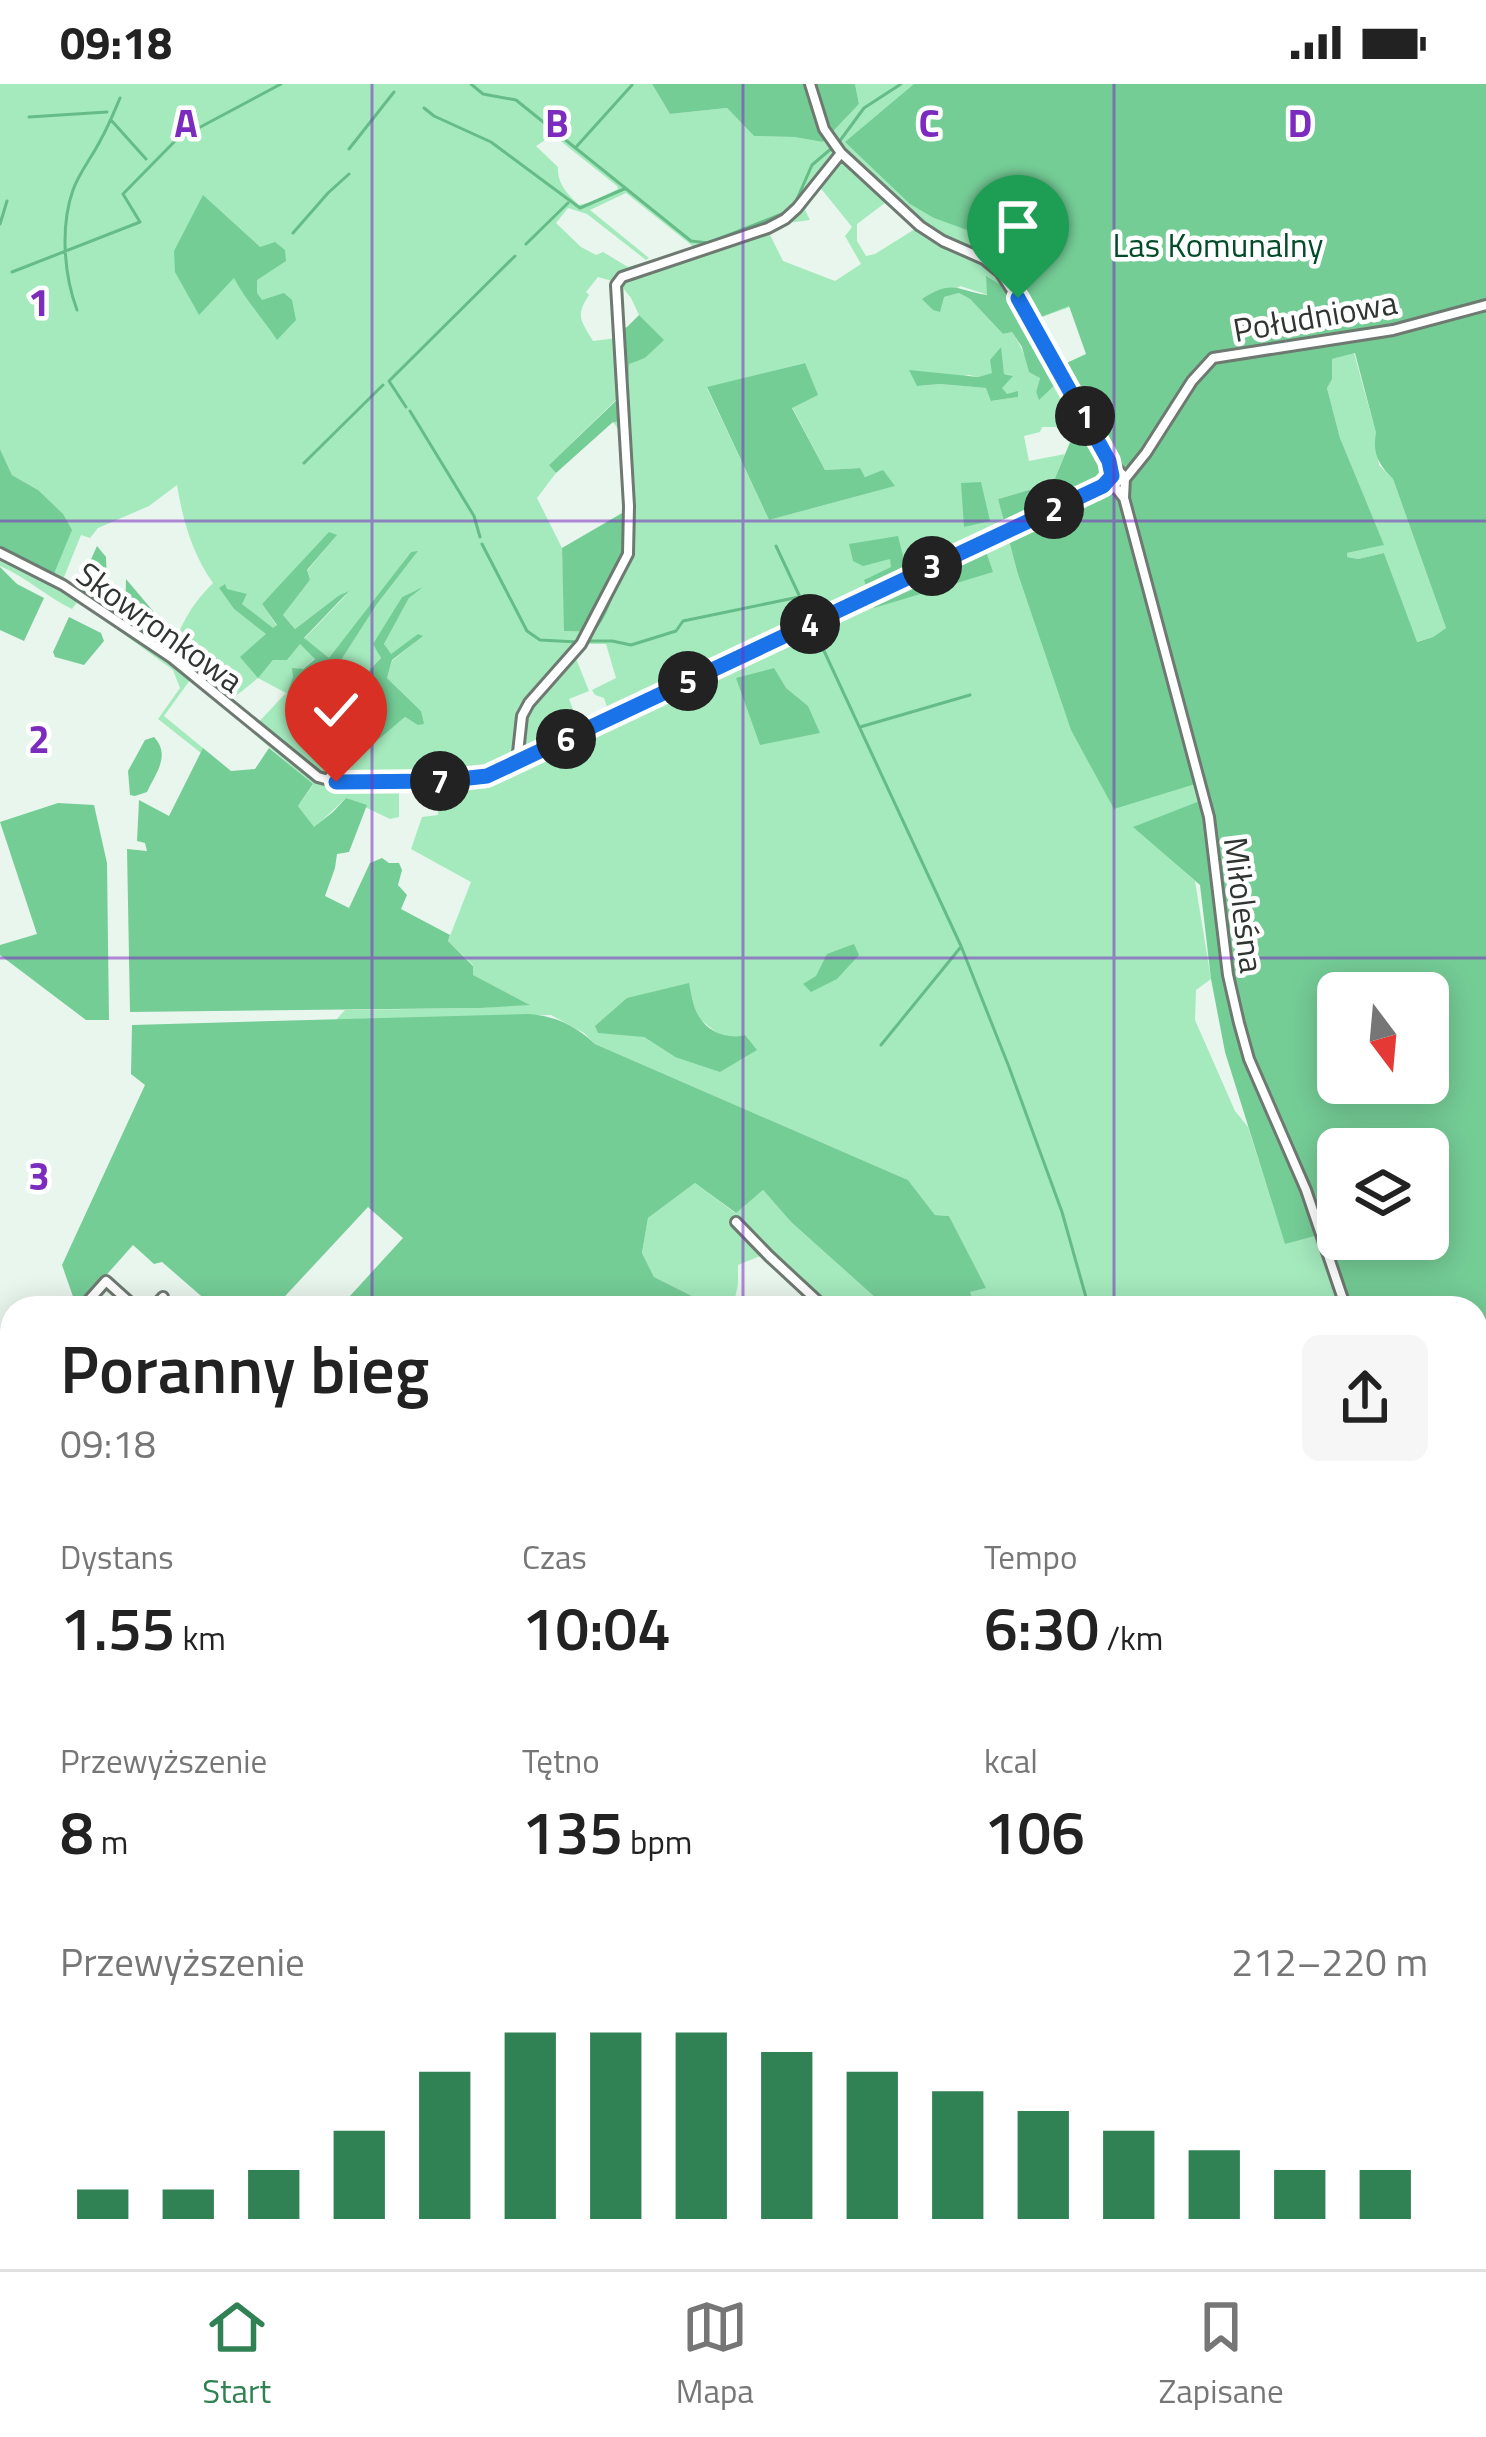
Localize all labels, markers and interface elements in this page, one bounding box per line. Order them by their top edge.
text: 09:18 [60,8,172,76]
text: A [174,93,198,152]
text: B [545,93,569,152]
text: C [918,93,940,152]
text: D [1288,93,1312,152]
pin [967,175,1069,298]
icon: arrive [985,193,1051,259]
park label: Las Komunalny [1112,220,1324,270]
text: 1 [28,272,50,331]
street label: Południowa [1229,277,1401,355]
pin: 1 [1055,386,1115,446]
text: 1 [1076,391,1094,441]
pin: 2 [1024,479,1084,539]
text: 2 [1045,484,1063,534]
pin: 3 [902,536,962,596]
text: 3 [923,541,941,591]
street label: Skowronkowa [66,549,254,705]
pin: 4 [780,594,840,654]
text: 4 [801,599,819,649]
pin: 5 [658,651,718,711]
text: 5 [679,656,697,706]
pin [285,659,387,782]
icon: check [303,677,369,743]
text: 2 [28,709,50,768]
pin: 6 [536,709,596,769]
text: 6 [557,714,575,764]
pin: 7 [410,751,470,811]
text: 7 [431,756,449,806]
street label: Miłoleśna [1211,834,1277,976]
north arrow [1317,972,1449,1104]
map controls [1317,972,1449,1260]
button: layers [1317,1128,1449,1260]
text: 3 [28,1146,50,1205]
text: Poranny bieg [60,1318,429,1419]
button: share [1302,1335,1428,1461]
text: 09:18 [60,1414,156,1473]
text: Dystans [60,1532,174,1582]
text: Czas [522,1532,587,1582]
text: Tempo [984,1532,1077,1582]
text: 1.55 [60,1582,175,1673]
text: 10:04 [522,1582,671,1673]
text: 6:30 [984,1582,1099,1673]
text: km [175,1613,226,1663]
text: /km [1099,1613,1163,1663]
text: Przewyższenie [60,1736,267,1786]
text: Tętno [522,1736,600,1786]
text: kcal [984,1736,1038,1786]
text: 8 [60,1786,94,1877]
text: 135 [522,1786,623,1877]
text: 106 [984,1786,1085,1877]
text: m [94,1817,128,1867]
text: bpm [623,1817,692,1867]
text: Przewyższenie [60,1932,305,1991]
text: 212–220 m [1231,1932,1428,1991]
tab: Start [202,2294,271,2416]
tab: Mapa [676,2294,754,2416]
tab: Zapisane [1159,2294,1284,2416]

